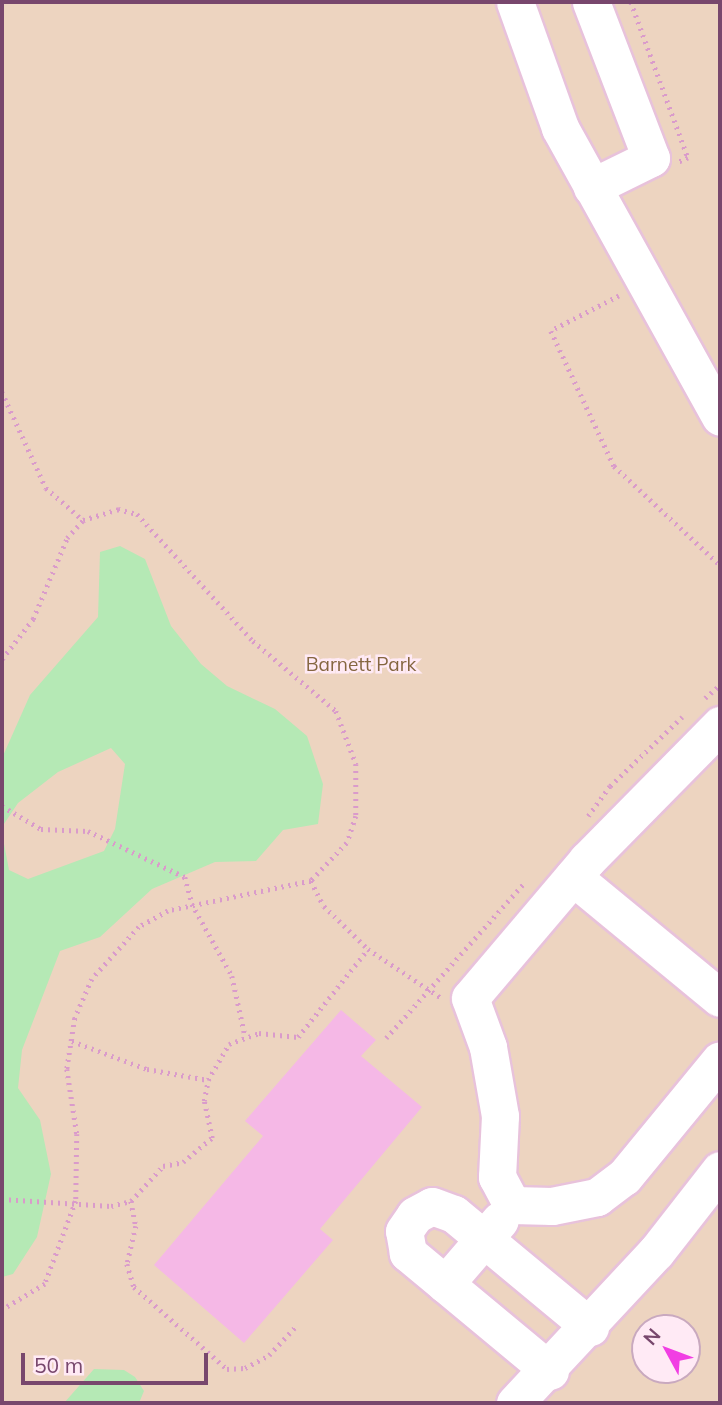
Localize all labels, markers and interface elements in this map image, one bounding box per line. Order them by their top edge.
park label: Barnett Park [306,654,416,676]
north arrow [631,1314,701,1384]
text: N [638,1323,665,1350]
scale bar [24,1338,212,1382]
text: 50 m [34,1352,83,1378]

